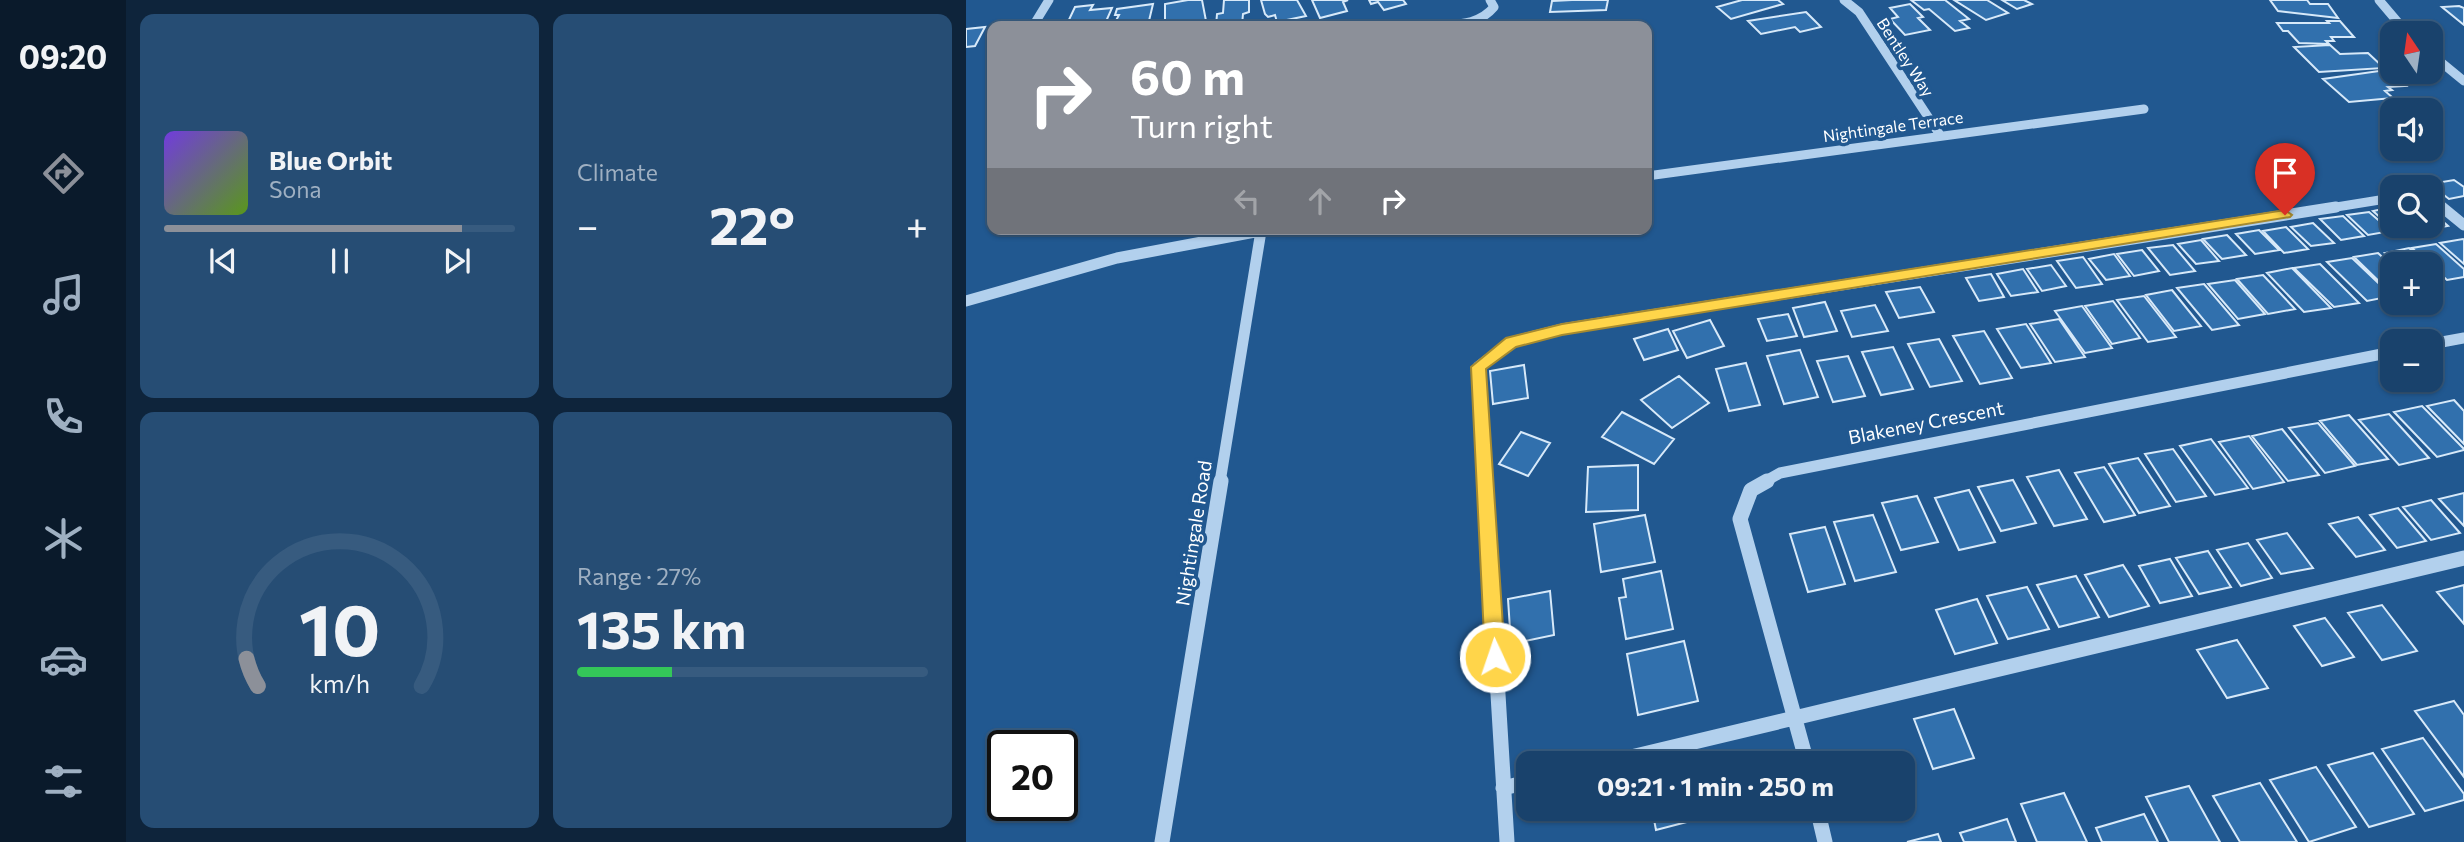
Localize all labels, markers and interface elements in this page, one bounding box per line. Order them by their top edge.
street label: Bentley Way [1873,14,1939,100]
north arrow [2380,21,2443,84]
map controls [2380,21,2443,392]
text: 09:20 [19,36,107,76]
text: 60 m [1130,45,1245,105]
icon: right [1015,49,1106,140]
button: sound [2380,98,2443,161]
text: Turn right [1130,105,1273,145]
street label: Nightingale Terrace [1822,107,1964,145]
pin [2255,143,2315,215]
text: Blue Orbit [269,144,392,175]
icon: directions [39,149,88,198]
icon: arrive [2266,154,2304,192]
text: Climate [577,158,658,186]
text: Sona [269,175,321,203]
button: search [2380,175,2443,238]
icon: left [1228,182,1266,220]
icon: ahead [1301,182,1339,220]
icon: right [1374,182,1412,220]
text: 22° [709,192,795,256]
text: − [577,201,599,248]
text: + [906,201,928,248]
icon: previous [204,242,242,280]
icon: pause [321,242,359,280]
icon: next [438,242,476,280]
button: + [2380,252,2443,315]
icon: music [39,270,88,319]
button: − [2380,329,2443,392]
icon: phone [39,392,88,441]
street label: Blakeney Crescent [1846,396,2006,448]
street label: Nightingale Road [1170,459,1216,607]
icon: climate [39,514,88,563]
text: Range · 27% [577,562,701,590]
text: 10 [299,582,380,671]
text: 135 km [577,596,746,660]
position arrow [1458,620,1532,694]
icon: car [39,635,88,684]
text: km/h [309,668,370,698]
speed limit sign: 20 [987,730,1078,821]
icon: filters [39,757,88,806]
text: 09:21 · 1 min · 250 m [1597,770,1834,801]

